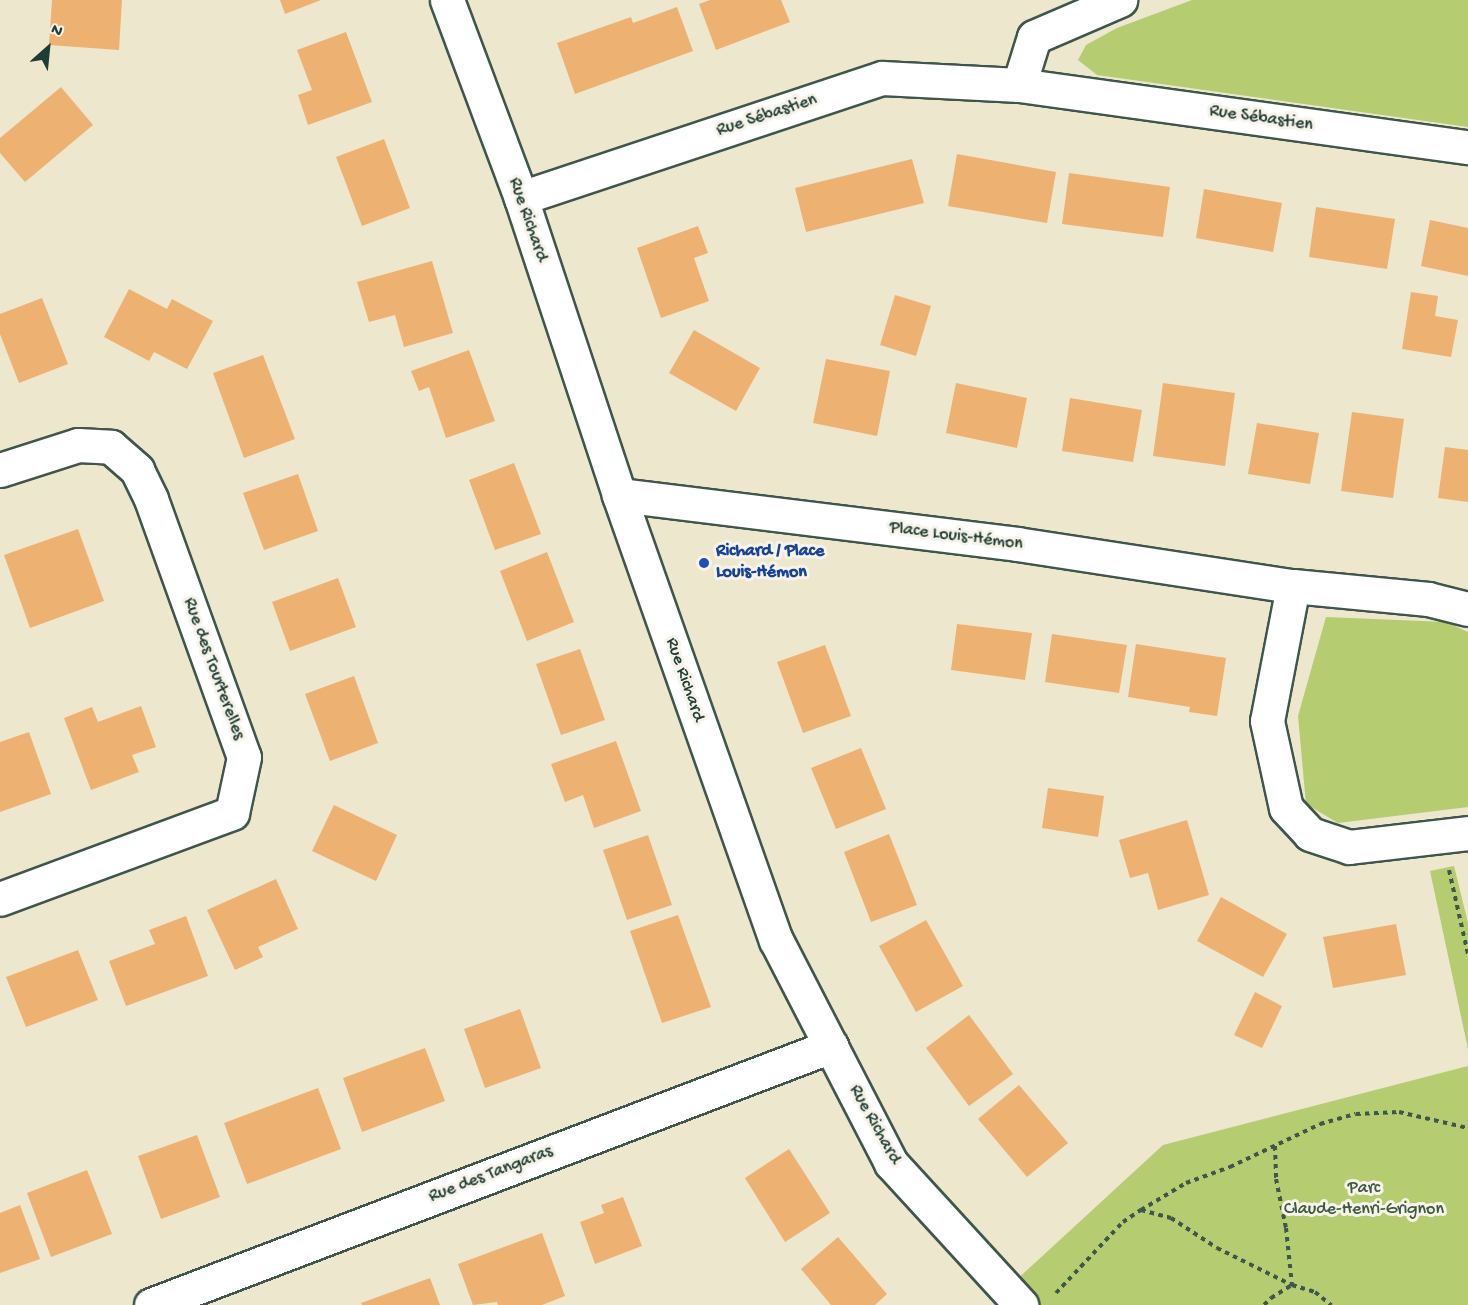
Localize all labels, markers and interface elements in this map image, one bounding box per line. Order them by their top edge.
north arrow [18,18,78,78]
text: N [47,21,65,42]
street label: Rue Sébastien [714,90,820,142]
street label: Rue Sébastien [1208,101,1314,137]
street label: Rue Richard [503,175,551,265]
street label: Place Louis-Hémon [888,518,1024,556]
place label: Richard / Place Louis-Hémon [716,542,824,584]
marker: Richard / Place Louis-Hémon [697,556,711,570]
street label: Rue des Tourterelles [177,595,249,743]
street label: Rue Richard [660,635,708,725]
street label: Rue Richard [843,1082,905,1168]
street label: Rue des Tangaras [426,1141,556,1209]
park label: Parc Claude-Henri-Grignon [1284,1179,1444,1222]

